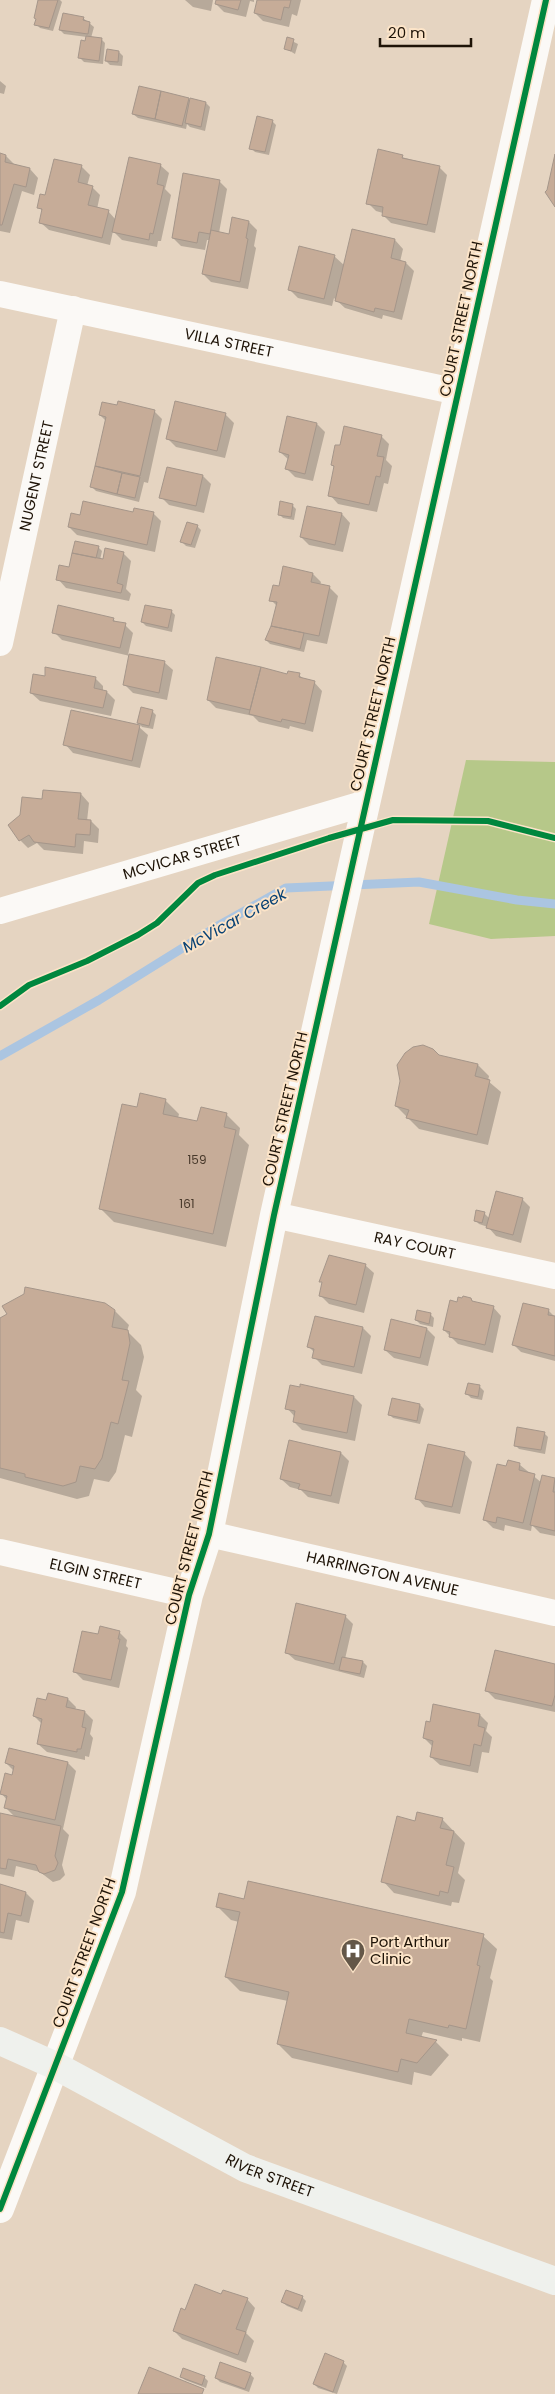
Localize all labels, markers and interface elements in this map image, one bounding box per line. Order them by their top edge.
scale bar [380,15,471,47]
text: 20 m [388,22,426,43]
street label: COURT STREET NORTH [434,239,487,398]
street label: VILLA STREET [182,323,275,362]
street label: NUGENT STREET [14,419,58,533]
street label: COURT STREET NORTH [344,634,401,793]
street label: MCVICAR STREET [120,829,244,884]
water label: McVicar Creek [178,882,291,959]
street label: COURT STREET NORTH [256,1029,313,1188]
house number: 159 [188,1151,206,1168]
house number: 161 [179,1195,195,1212]
street label: RAY COURT [372,1226,458,1264]
street label: COURT STREET NORTH [159,1469,218,1627]
street label: HARRINGTON AVENUE [304,1546,461,1601]
street label: ELGIN STREET [48,1553,144,1594]
street label: COURT STREET NORTH [47,1875,120,2031]
place label: Port Arthur Clinic [370,1931,450,1969]
hospital icon: Port Arthur Clinic [340,1938,366,1972]
street label: RIVER STREET [222,2148,317,2202]

